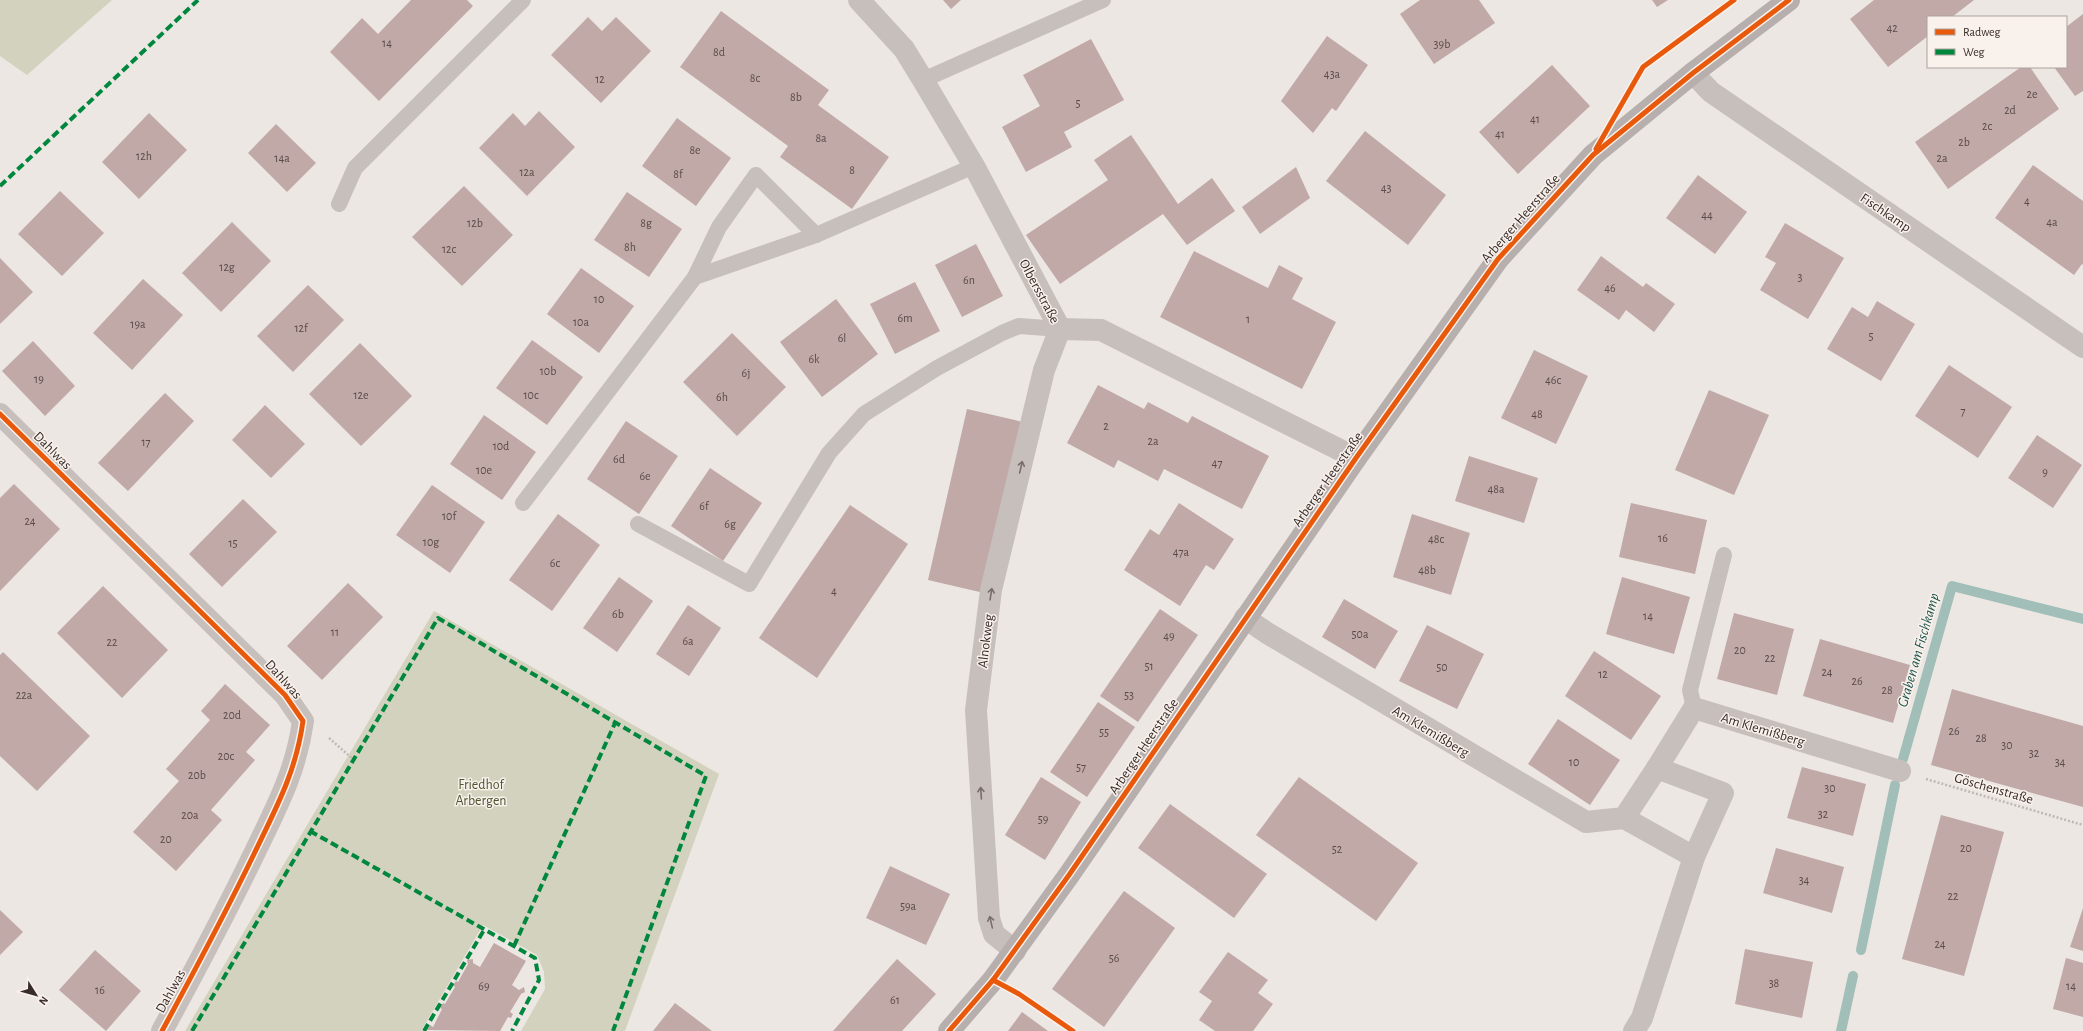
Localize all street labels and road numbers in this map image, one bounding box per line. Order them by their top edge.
street label: Arberger Heerstraße [1479,172,1563,266]
street label: Fischkamp [1857,191,1913,235]
street label: Olbersstraße [1016,257,1062,326]
street label: Dahlwas [31,429,74,472]
street label: Arberger Heerstraße [1290,430,1366,530]
street label: Alnokweg [976,613,996,669]
street label: Dahlwas [262,657,304,702]
street label: Arberger Heerstraße [1107,696,1181,797]
street label: Am Klemißberg [1390,704,1471,760]
street label: Am Klemißberg [1719,711,1806,749]
street label: Göschenstraße [1953,771,2035,807]
street label: Dahlwas [153,967,188,1015]

